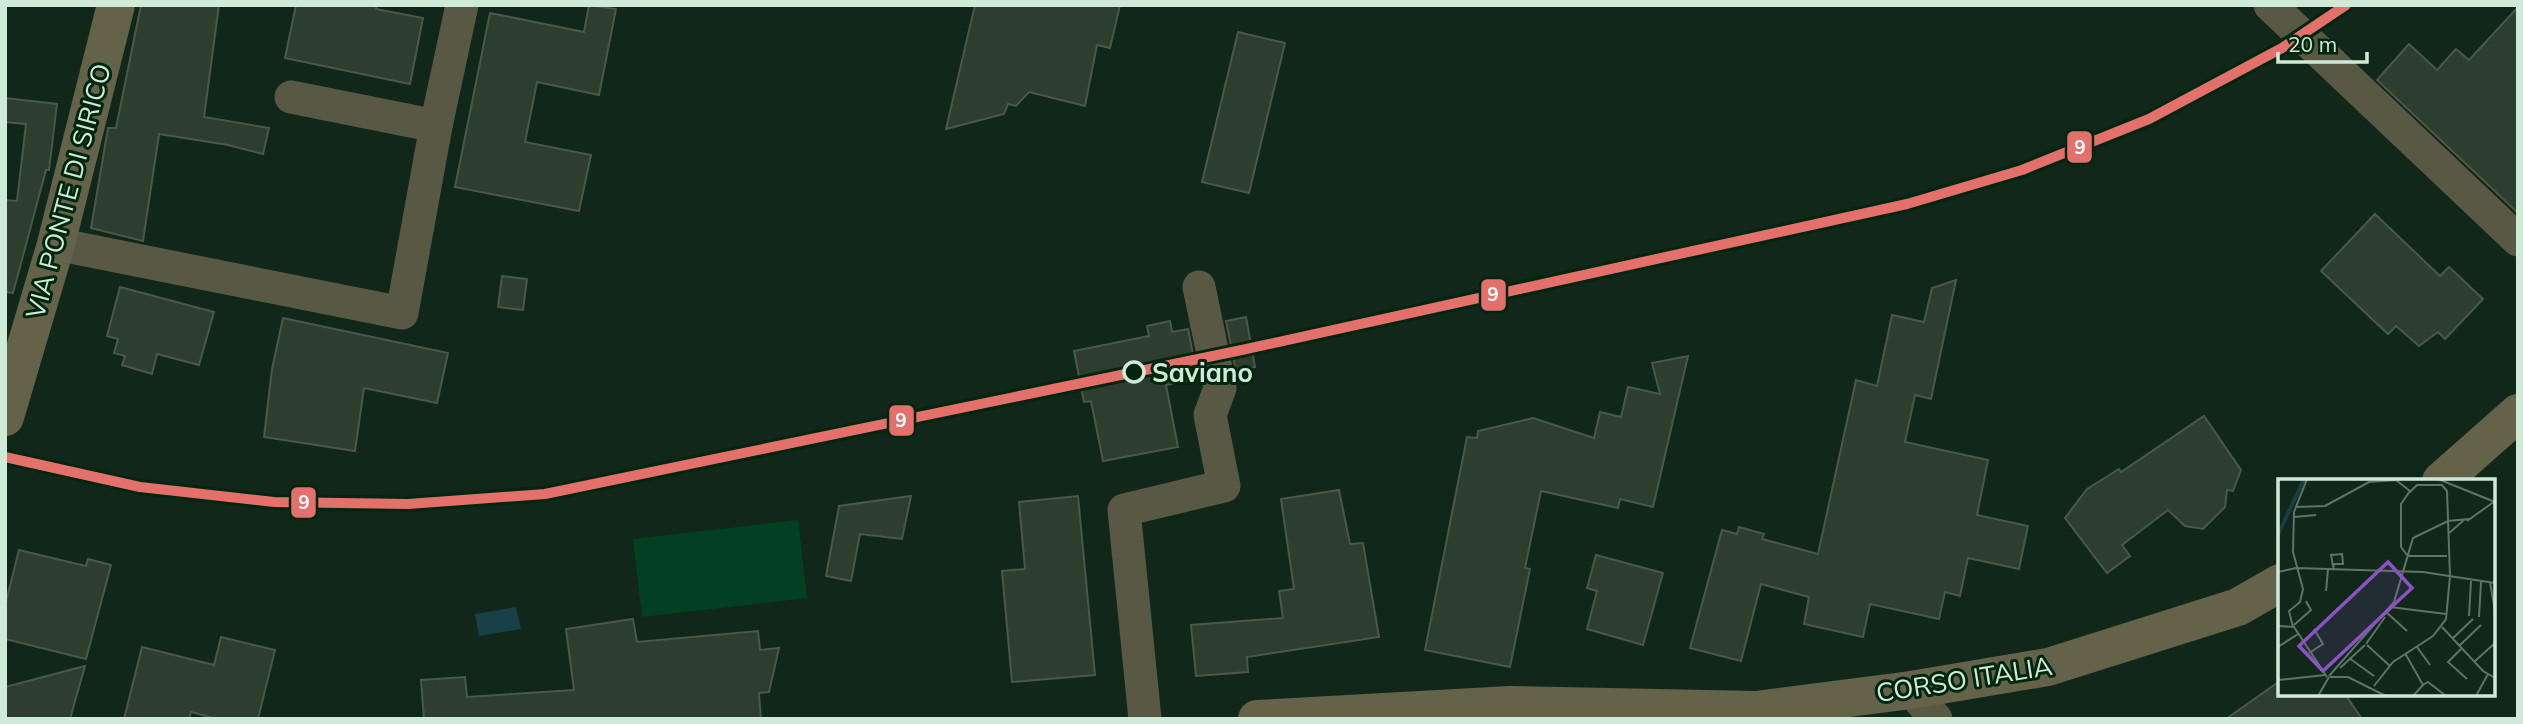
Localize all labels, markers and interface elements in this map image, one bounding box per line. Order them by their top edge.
scale bar [2278,21,2367,65]
text: 20 m [2288,31,2337,57]
street label: VIA PONTE DI SIRICO [18,60,118,322]
line badge: 9 [2066,130,2093,164]
text: 9 [2074,135,2086,159]
line badge: 9 [1480,278,1507,312]
text: 9 [1487,282,1499,306]
place label: Saviano [1152,356,1253,389]
marker: Saviano [1123,361,1145,383]
line badge: 9 [888,404,915,437]
text: 9 [895,408,907,432]
inset map [2278,479,2495,696]
line badge: 9 [290,486,317,519]
text: 9 [298,490,310,514]
street label: CORSO ITALIA [1874,649,2054,709]

